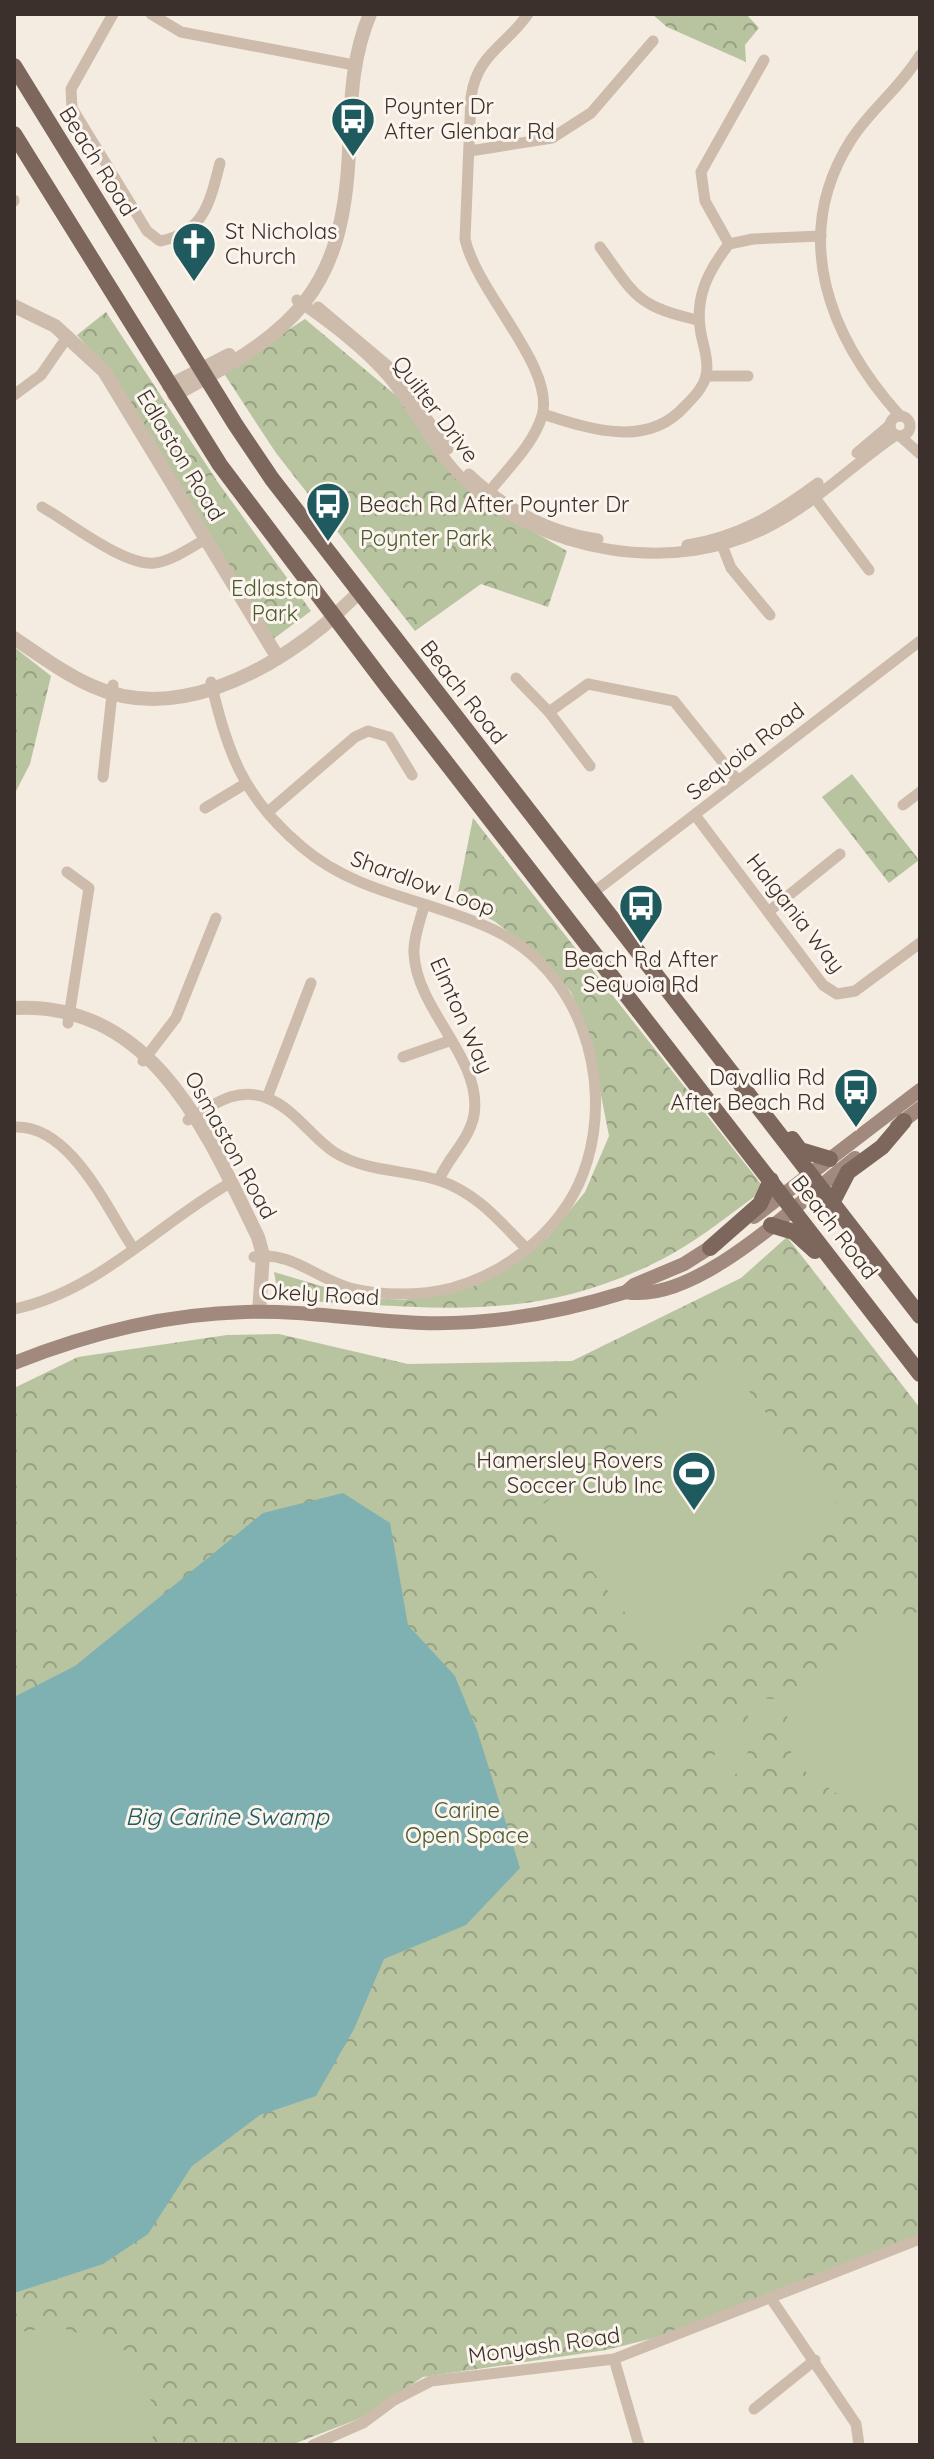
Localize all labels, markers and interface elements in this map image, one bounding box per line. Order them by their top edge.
place label: Poynter Dr After Glenbar Rd [384,92,555,145]
bus stop icon: Poynter Dr After Glenbar Rd [329,95,377,158]
street label: Beach Road [53,101,143,221]
place label: St Nicholas Church [225,217,337,270]
church icon: St Nicholas Church [170,220,218,283]
street label: Quilter Drive [387,350,485,468]
street label: Edlaston Road [131,384,231,526]
bus stop icon: Beach Rd After Poynter Dr [304,480,352,543]
place label: Beach Rd After Poynter Dr [359,490,630,518]
park label: Poynter Park [360,524,492,552]
park label: Edlaston Park [231,574,319,627]
street label: Beach Road [415,634,513,750]
street label: Sequoia Road [680,696,810,806]
street label: Shardlow Loop [347,844,499,922]
street label: Halgania Way [740,847,852,979]
bus stop icon: Beach Rd After Sequoia Rd [617,882,665,945]
place label: Beach Rd After Sequoia Rd [564,945,719,998]
street label: Elmton Way [424,953,500,1077]
place label: Davallia Rd After Beach Rd [671,1063,825,1116]
street label: Osmaston Road [179,1066,283,1224]
bus stop icon: Davallia Rd After Beach Rd [832,1066,880,1129]
street label: Beach Road [786,1169,884,1285]
street label: Okely Road [260,1277,380,1311]
place label: Hamersley Rovers Soccer Club Inc [476,1446,663,1499]
sports icon: Hamersley Rovers Soccer Club Inc [670,1449,718,1512]
park label: Carine Open Space [405,1796,529,1849]
water label: Big Carine Swamp [125,1801,330,1831]
street label: Monyash Road [466,2320,622,2370]

